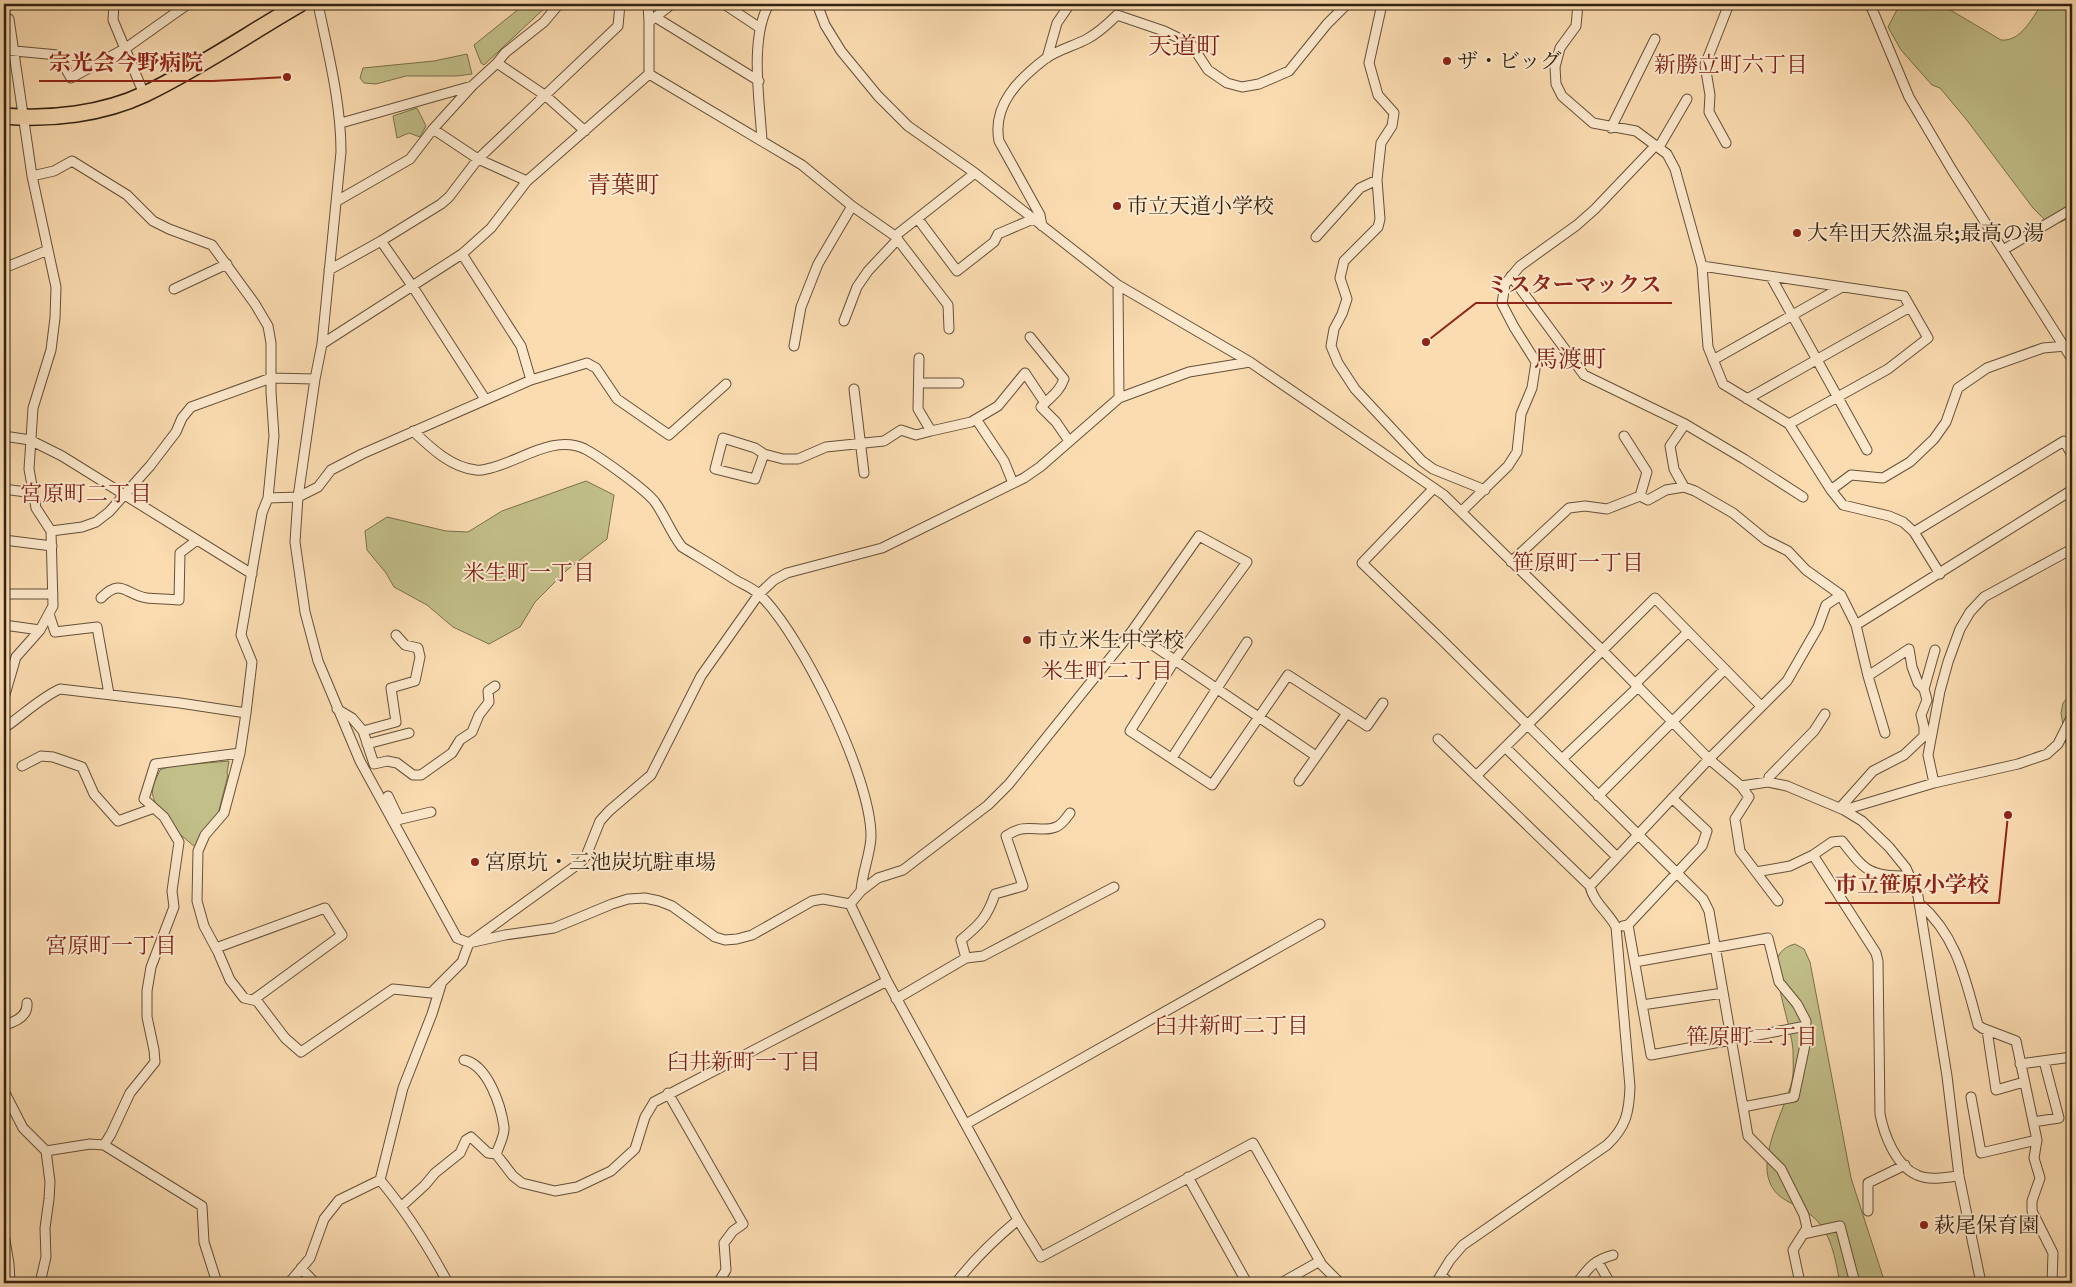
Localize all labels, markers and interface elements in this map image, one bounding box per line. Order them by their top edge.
district label: 天道町 [1148,32,1220,62]
callout: 宗光会今野病院 [39,44,213,81]
place label: ザ・ビッグ [1457,49,1561,75]
text: 宗光会今野病院 [49,50,203,77]
district label: 新勝立町六丁目 [1654,52,1808,79]
marker: ザ・ビッグ [1441,55,1453,67]
district label: 青葉町 [587,171,659,201]
place label: 市立天道小学校 [1127,194,1274,220]
marker: 市立天道小学校 [1111,200,1123,212]
place label: 大牟田天然温泉;最高の湯 [1807,221,2044,247]
marker: 大牟田天然温泉;最高の湯 [1791,227,1803,239]
callout: ミスターマックス [1476,266,1672,303]
text: ミスターマックス [1487,272,1661,299]
district label: 馬渡町 [1534,345,1606,375]
district label: 宮原町二丁目 [20,481,152,508]
district label: 笹原町一丁目 [1512,550,1644,577]
district label: 米生町一丁目 [463,560,595,587]
place label: 市立米生中学校 [1037,628,1184,654]
marker: 市立米生中学校 [1021,634,1033,646]
district label: 米生町二丁目 [1041,658,1173,685]
place label: 宮原坑・三池炭坑駐車場 [485,850,716,876]
marker: 宮原坑・三池炭坑駐車場 [469,856,481,868]
callout: 市立笹原小学校 [1825,866,1999,903]
text: 市立笹原小学校 [1835,872,1989,899]
district label: 宮原町一丁目 [45,933,177,960]
district label: 臼井新町二丁目 [1155,1013,1309,1040]
district label: 笹原町二丁目 [1686,1024,1818,1051]
district label: 臼井新町一丁目 [667,1049,821,1076]
place label: 萩尾保育園 [1934,1213,2039,1239]
marker: 萩尾保育園 [1918,1219,1930,1231]

